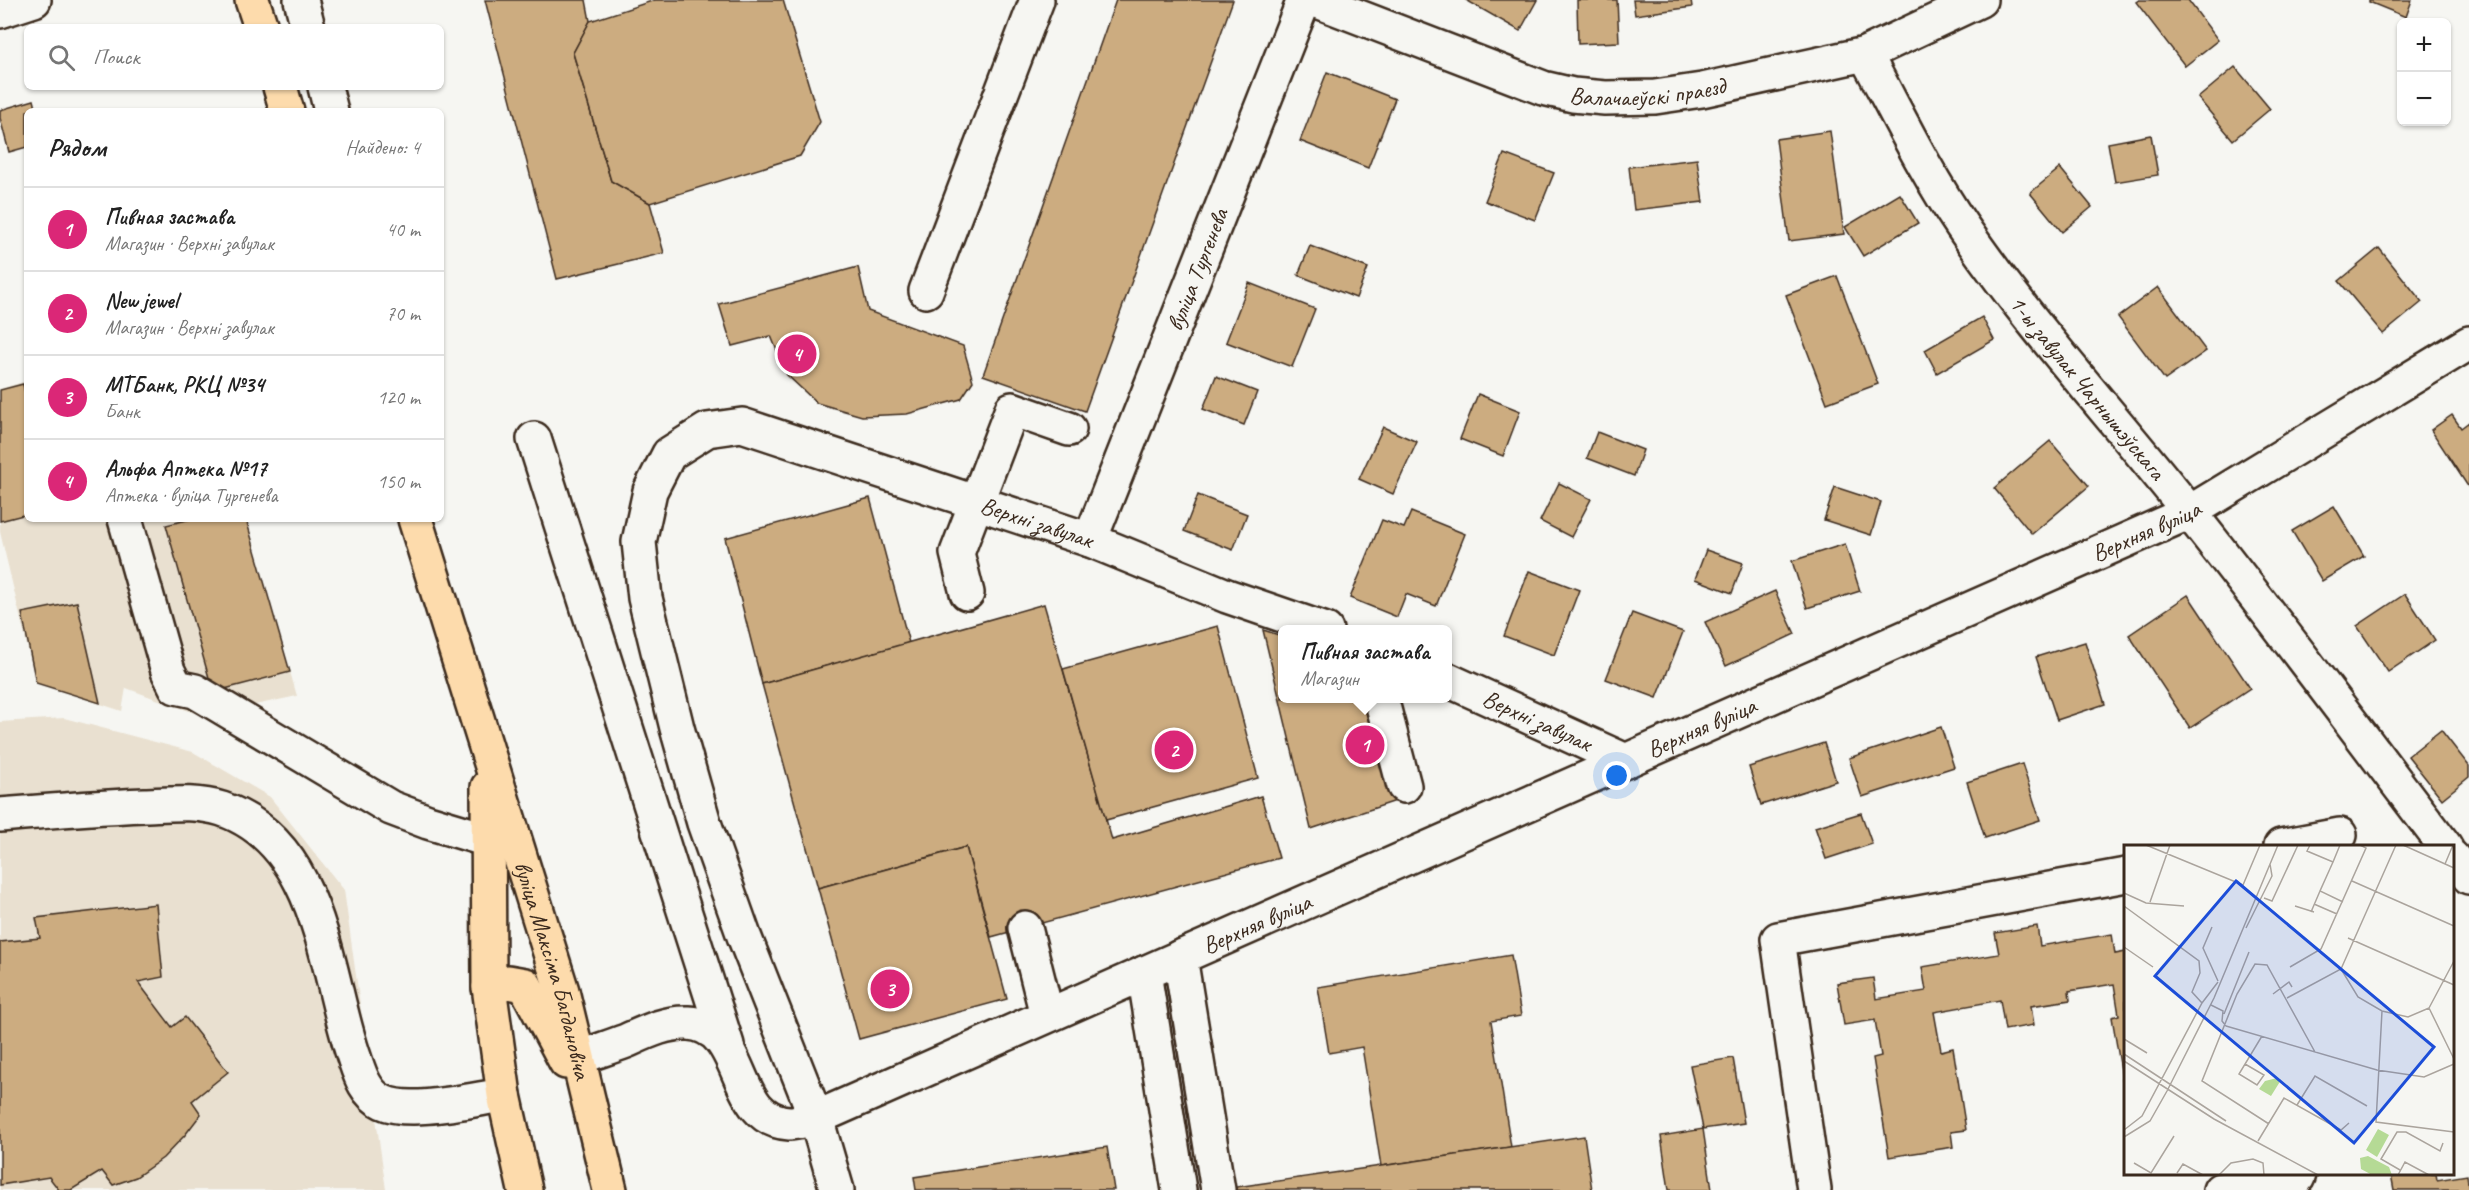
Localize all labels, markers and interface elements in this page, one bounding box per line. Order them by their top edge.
map controls [2397,18,2451,126]
button: + [2397,18,2451,72]
search box [24,24,444,90]
icon: search [45,41,78,74]
text: Поиск [93,43,139,71]
street label: Валачаеўскі праезд [1568,70,1730,113]
button: − [2397,72,2451,126]
text: Рядом [48,131,106,164]
text: Найдено: 4 [345,135,420,160]
text: Пивная застава [105,203,234,231]
street label: вуліца Тургенева [1159,203,1235,335]
text: 1 [63,217,72,242]
text: 40 m [386,217,420,242]
text: Магазин · Верхні завулак [105,231,274,256]
text: New jewel [105,287,178,315]
street label: 1-ы завулак Чарнышэўскага [2003,289,2173,487]
text: 2 [63,301,72,326]
text: 70 m [386,301,420,326]
text: Магазин · Верхні завулак [105,315,274,340]
pin: 4 [778,332,816,376]
text: МТБанк, РКЦ №34 [105,371,264,399]
text: 3 [63,385,72,410]
text: 120 m [377,385,420,410]
text: Банк [105,399,139,424]
text: Альфа Аптека №17 [105,455,266,483]
text: 4 [63,469,72,494]
text: 150 m [377,469,420,494]
text: Аптека · вуліца Тургенева [105,483,278,508]
street label: Верхні завулак [977,490,1099,556]
street label: Верхняя вуліца [2087,493,2208,569]
popup [1278,625,1452,703]
text: Пивная застава [1300,638,1430,666]
text: Магазин [1300,666,1359,691]
street label: Верхні завулак [1478,683,1598,759]
street label: Верхняя вуліца [1642,690,1762,765]
pin: 1 [1346,722,1384,768]
pin: 2 [1154,728,1194,772]
your location [1602,761,1631,790]
inset map [2124,845,2454,1175]
street label: вуліца Максіма Багдановіча [507,857,598,1084]
street label: Верхняя вуліца [1198,886,1317,961]
pin: 3 [870,966,910,1012]

